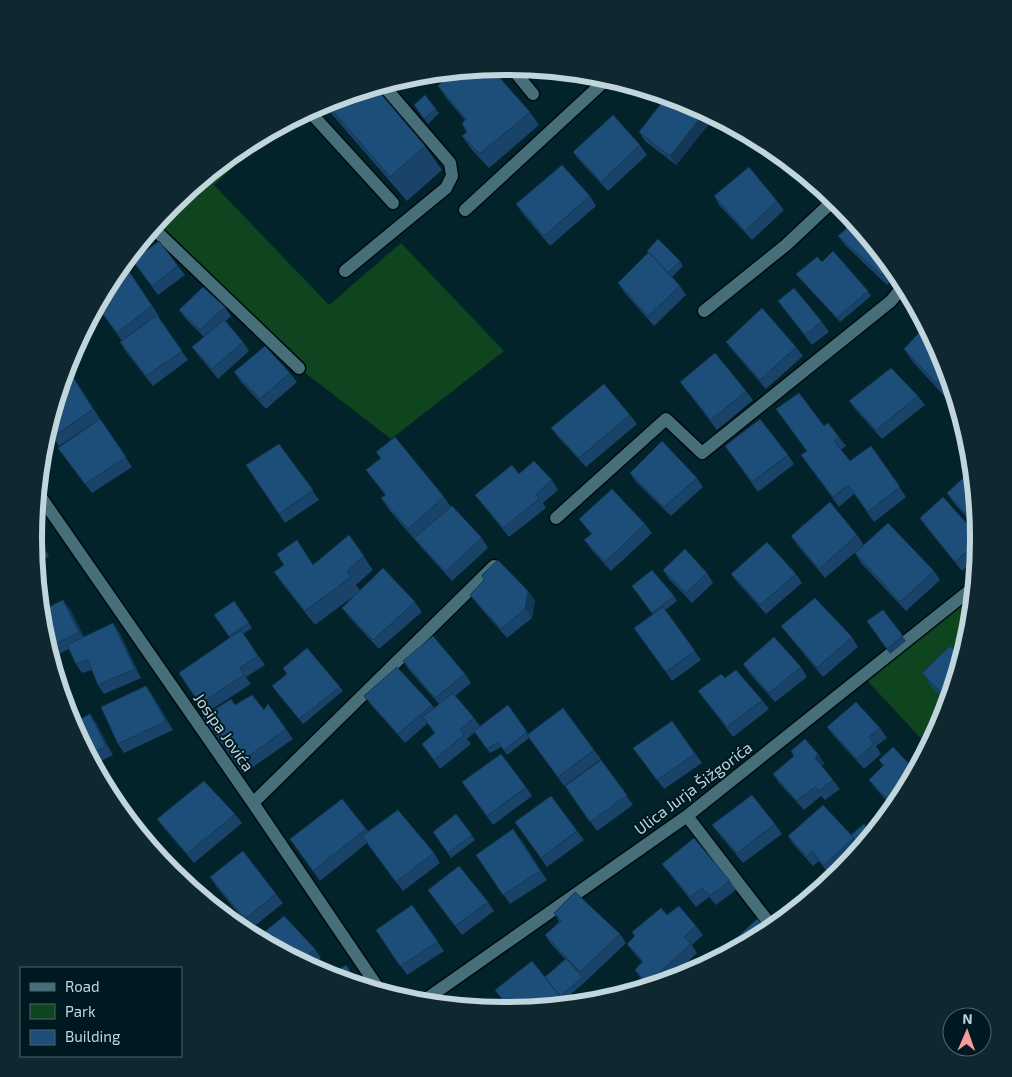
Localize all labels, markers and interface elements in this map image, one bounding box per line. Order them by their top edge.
street label: Josipa Jovića [190,689,258,775]
street label: Ulica Jurja Šižgorića [630,737,756,839]
legend [20,967,182,1057]
text: Road [65,977,100,995]
text: Park [65,1002,96,1020]
north arrow [942,1007,992,1057]
text: N [962,1010,973,1027]
text: Building [65,1027,121,1045]

